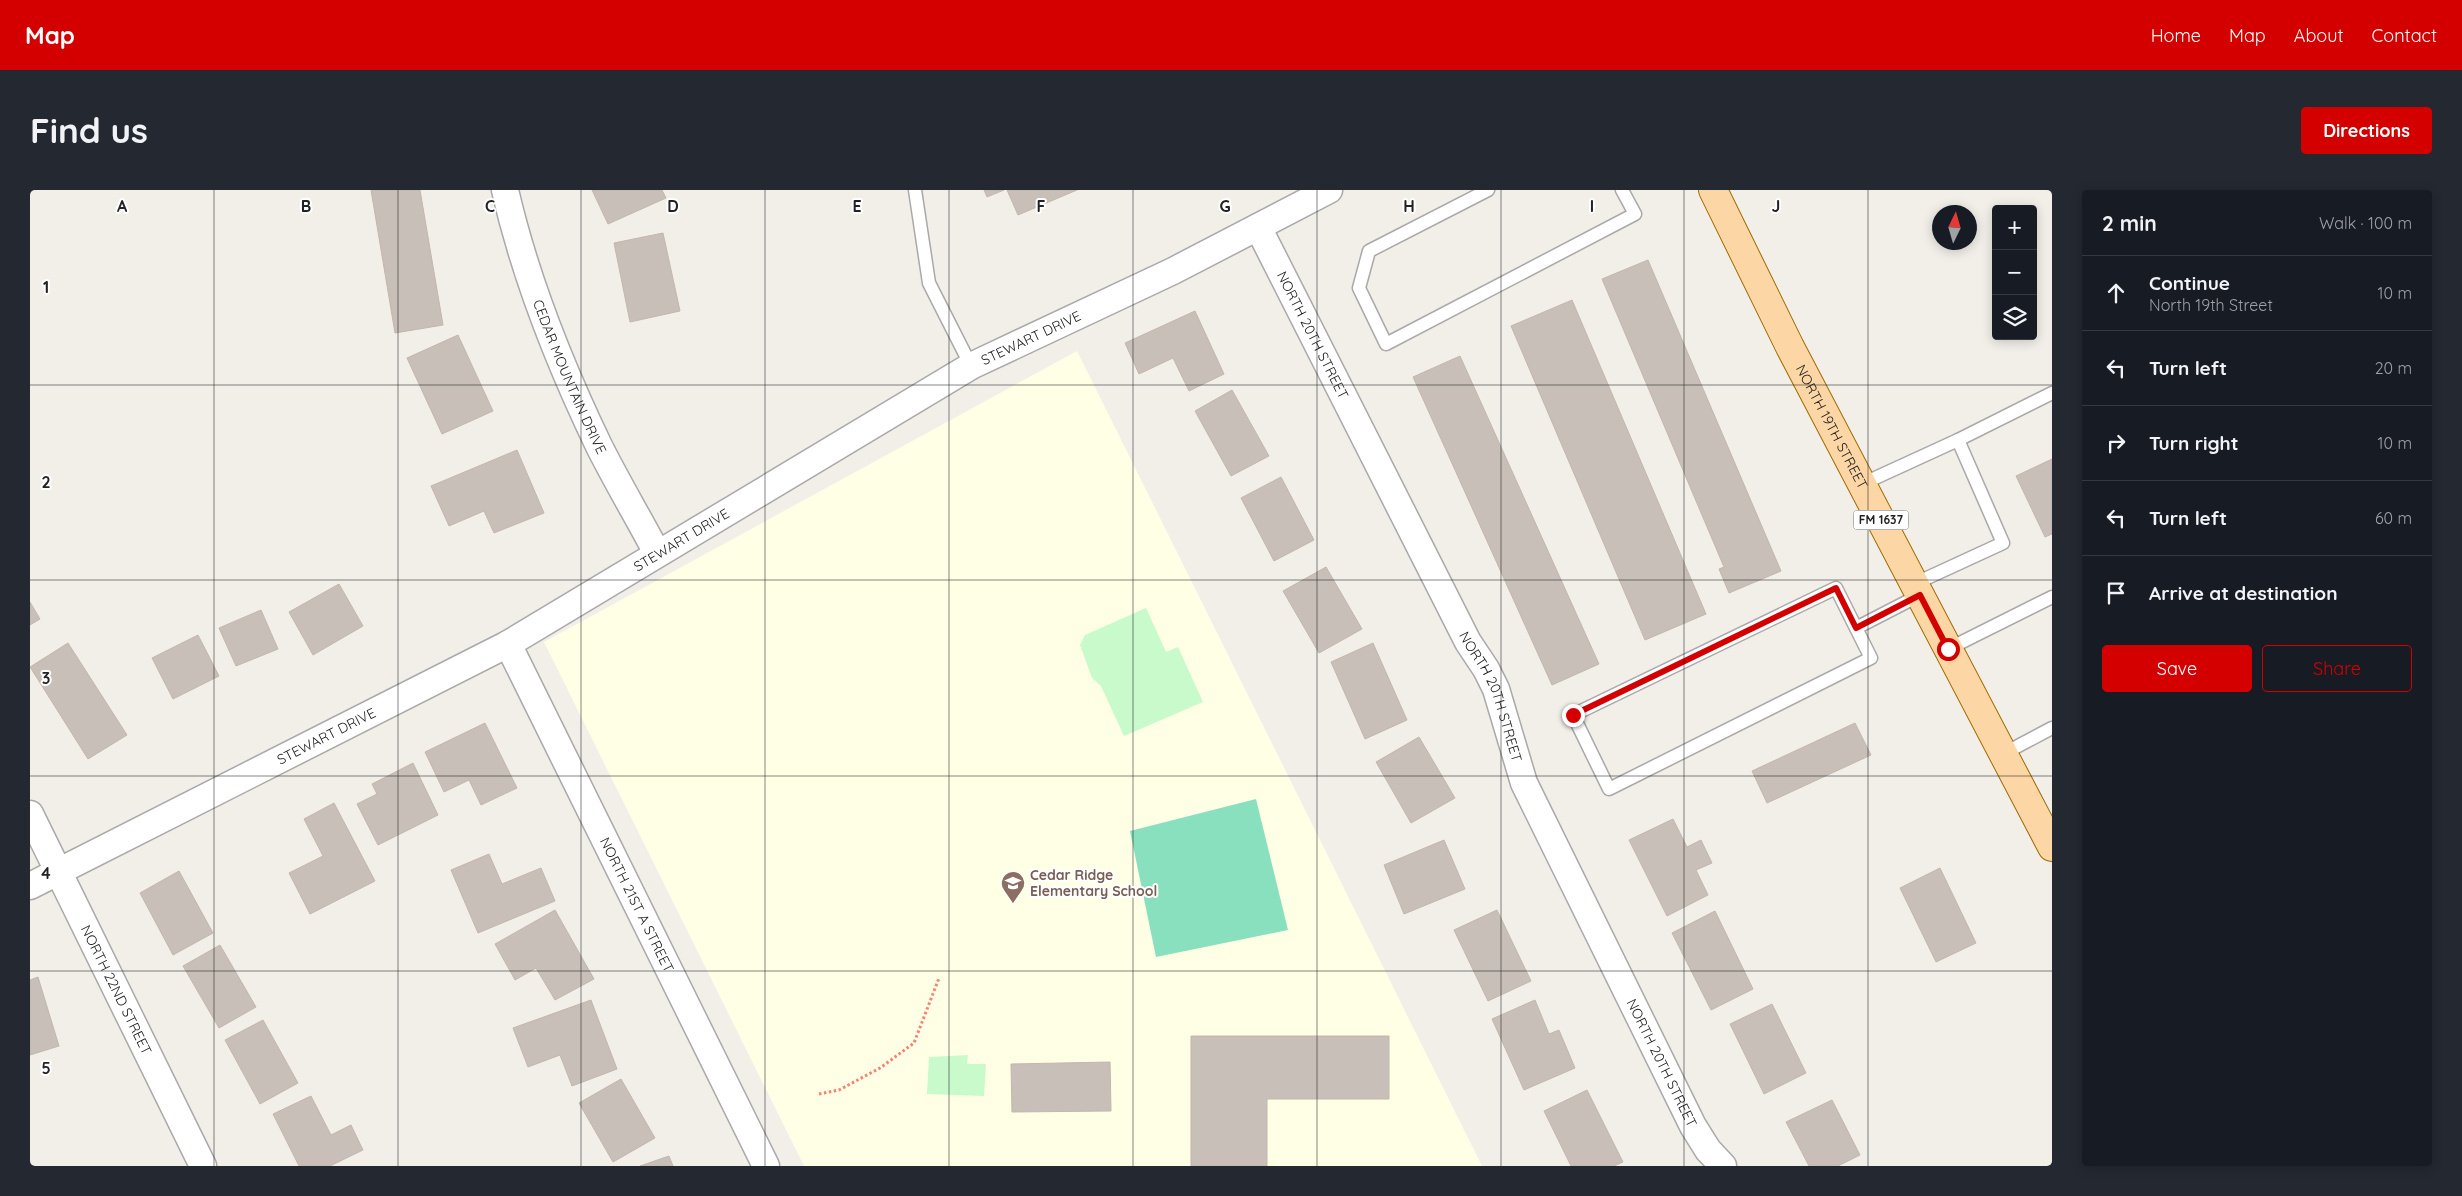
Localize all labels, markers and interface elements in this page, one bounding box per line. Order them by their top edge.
text: Map [25,20,75,50]
text: Home [2151,24,2201,47]
text: Map [2229,24,2266,47]
text: About [2294,24,2344,47]
text: Contact [2372,24,2437,47]
button: Directions [2301,107,2432,154]
text: Find us [30,108,148,152]
text: A [117,196,128,216]
text: B [301,196,311,216]
text: C [485,196,495,216]
text: D [667,196,679,216]
text: E [852,196,862,216]
text: F [1037,196,1046,216]
text: G [1219,196,1231,216]
text: H [1403,196,1415,216]
text: I [1590,196,1594,216]
text: J [1772,196,1780,216]
north arrow [1932,205,1977,250]
map controls [1992,205,2037,340]
button: + [1992,205,2037,250]
text: 2 min [2102,210,2157,236]
text: Walk · 100 m [2319,213,2412,233]
button: − [1992,250,2037,295]
street label: NORTH 20TH STREET [1273,268,1352,402]
text: Continue [2149,271,2230,295]
text: 1 [43,277,49,297]
icon: ahead [2102,279,2130,307]
text: 10 m [2378,283,2412,303]
button: layers [1992,295,2037,340]
text: North 19th Street [2149,295,2273,315]
street label: CEDAR MOUNTAIN DRIVE [529,297,611,457]
street label: STEWART DRIVE [978,307,1084,369]
icon: left [2102,354,2130,382]
text: Turn left [2149,356,2227,380]
text: 20 m [2375,358,2412,378]
street label: NORTH 19TH STREET [1792,362,1872,492]
icon: right [2102,429,2130,457]
text: Turn right [2149,431,2238,455]
text: 10 m [2378,433,2412,453]
text: 2 [41,472,51,492]
street label: STEWART DRIVE [630,504,732,575]
icon: left [2102,504,2130,532]
text: Turn left [2149,506,2227,530]
text: 60 m [2375,508,2412,528]
road number: FM 1637 [1854,510,1908,530]
icon: arrive [2102,579,2130,607]
text: Arrive at destination [2149,581,2338,605]
street label: NORTH 20TH STREET [1455,629,1526,764]
route start [1937,638,1960,661]
button: Save [2102,645,2252,692]
button: Share [2262,645,2412,692]
text: 3 [42,668,50,688]
street label: STEWART DRIVE [274,704,379,769]
route end [1562,704,1585,727]
street label: NORTH 21ST A STREET [596,834,678,975]
text: 4 [41,863,51,883]
place label: Cedar Ridge Elementary School [1030,866,1157,900]
school or university icon: Cedar Ridge Elementary School [1000,870,1026,904]
street label: NORTH 22ND STREET [77,922,156,1058]
street label: NORTH 20TH STREET [1623,996,1701,1130]
text: 5 [41,1058,51,1078]

